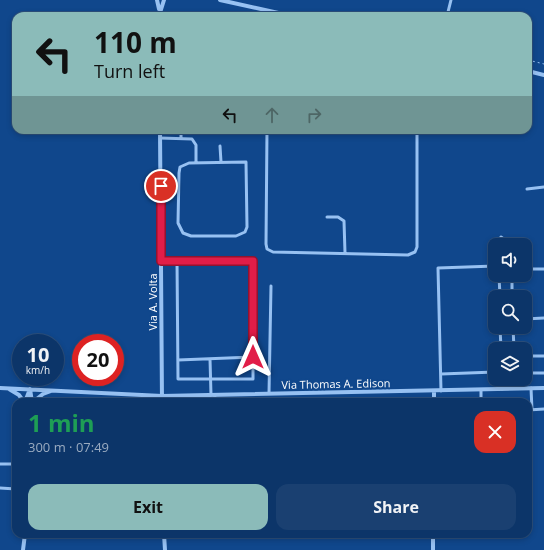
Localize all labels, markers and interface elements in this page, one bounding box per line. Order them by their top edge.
text: 110 m [94,23,177,61]
icon: left [28,28,80,80]
text: Turn left [94,59,165,83]
icon: left [219,104,241,126]
icon: ahead [261,104,283,126]
icon: right [303,104,325,126]
pin [144,169,178,203]
icon: arrive [150,175,172,197]
map controls [488,238,532,386]
button: sound [488,238,532,282]
street label: Via A. Volta [145,274,160,331]
button: search [488,290,532,334]
speed limit sign: 20 [72,334,124,386]
position arrow [232,336,274,378]
text: 10 [27,341,49,368]
button: layers [488,342,532,386]
text: km/h [26,363,50,377]
street label: Via Thomas A. Edison [281,375,391,392]
text: 1 min [28,406,95,439]
button: close [474,411,516,453]
text: 300 m · 07:49 [28,438,109,456]
button: Exit [28,484,268,530]
button: Share [276,484,516,530]

